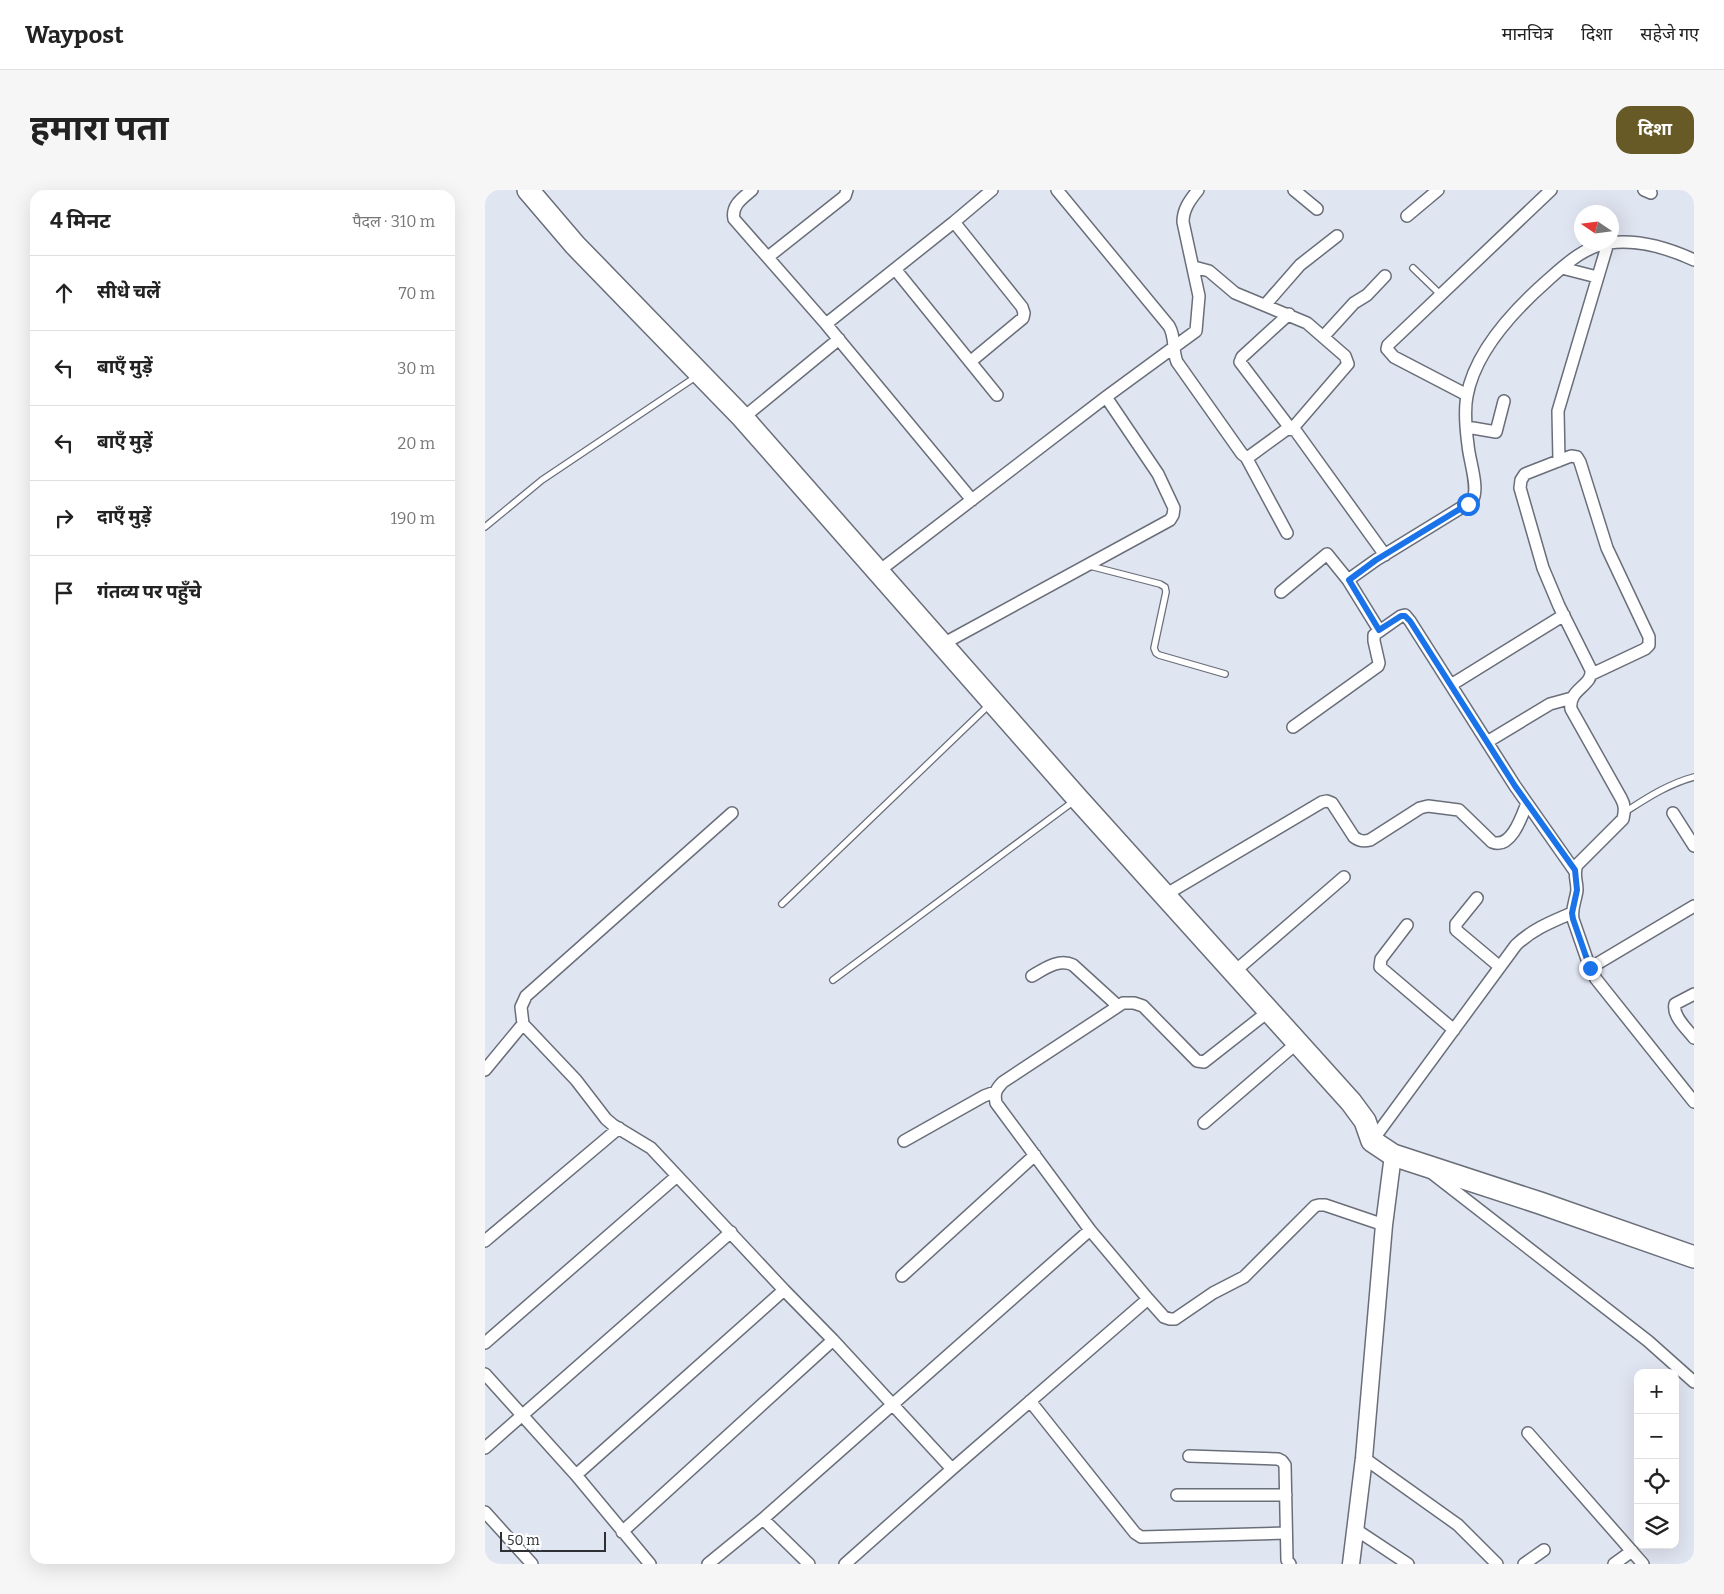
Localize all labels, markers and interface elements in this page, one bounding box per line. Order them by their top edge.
text: Waypost [25,21,124,49]
text: मानचित्र [1502,23,1553,45]
text: दिशा [1581,23,1612,45]
text: सहेजे गए [1640,23,1699,45]
button: दिशा [1616,106,1694,154]
text: हमारा पता [30,107,168,149]
north arrow [1574,205,1619,250]
text: 4 मिनट [50,208,111,234]
text: पैदल · 310 m [352,212,435,231]
icon: ahead [50,279,78,307]
text: सीधे चलें [97,280,160,303]
text: 70 m [399,284,435,303]
icon: left [50,354,78,382]
text: बाएँ मुड़ें [97,355,153,378]
text: 30 m [397,359,435,378]
icon: left [50,429,78,457]
text: बाएँ मुड़ें [97,430,153,453]
text: 20 m [398,434,435,453]
route start [1457,493,1480,516]
icon: right [50,504,78,532]
text: दाएँ मुड़ें [97,505,151,528]
text: 190 m [390,509,435,528]
icon: arrive [50,579,78,607]
text: गंतव्य पर पहुँचे [97,580,202,603]
route end [1579,957,1602,980]
map controls [1634,1369,1679,1549]
button: + [1634,1369,1679,1414]
button: − [1634,1414,1679,1459]
button: locate [1634,1459,1679,1504]
button: layers [1634,1504,1679,1549]
scale bar [500,1529,606,1552]
text: 50 m [507,1532,540,1549]

